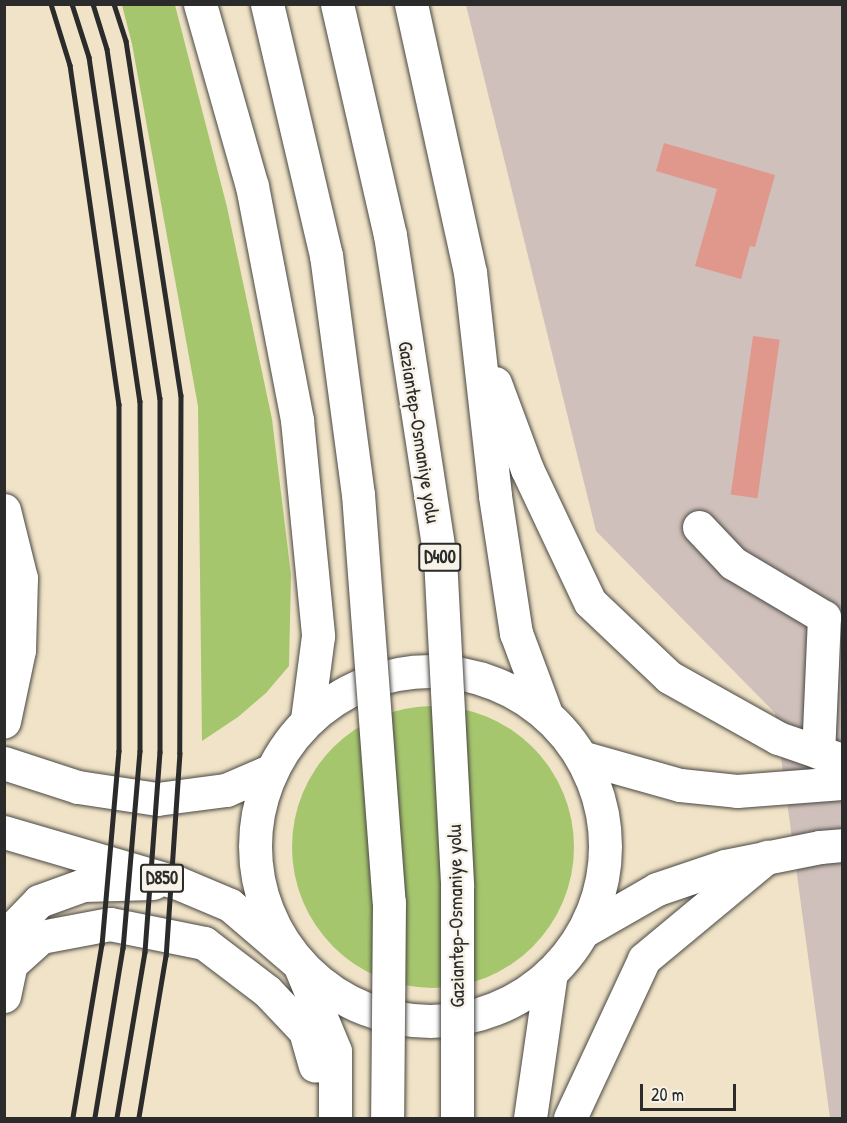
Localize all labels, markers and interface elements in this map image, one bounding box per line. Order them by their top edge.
street label: Gaziantep-Osmaniye yolu [394,340,446,524]
road number: D400 [418,542,462,572]
street label: Gaziantep-Osmaniye yolu [441,824,469,1008]
road number: D850 [140,863,184,893]
scale bar [643,1072,739,1110]
text: 20 m [651,1082,684,1107]

